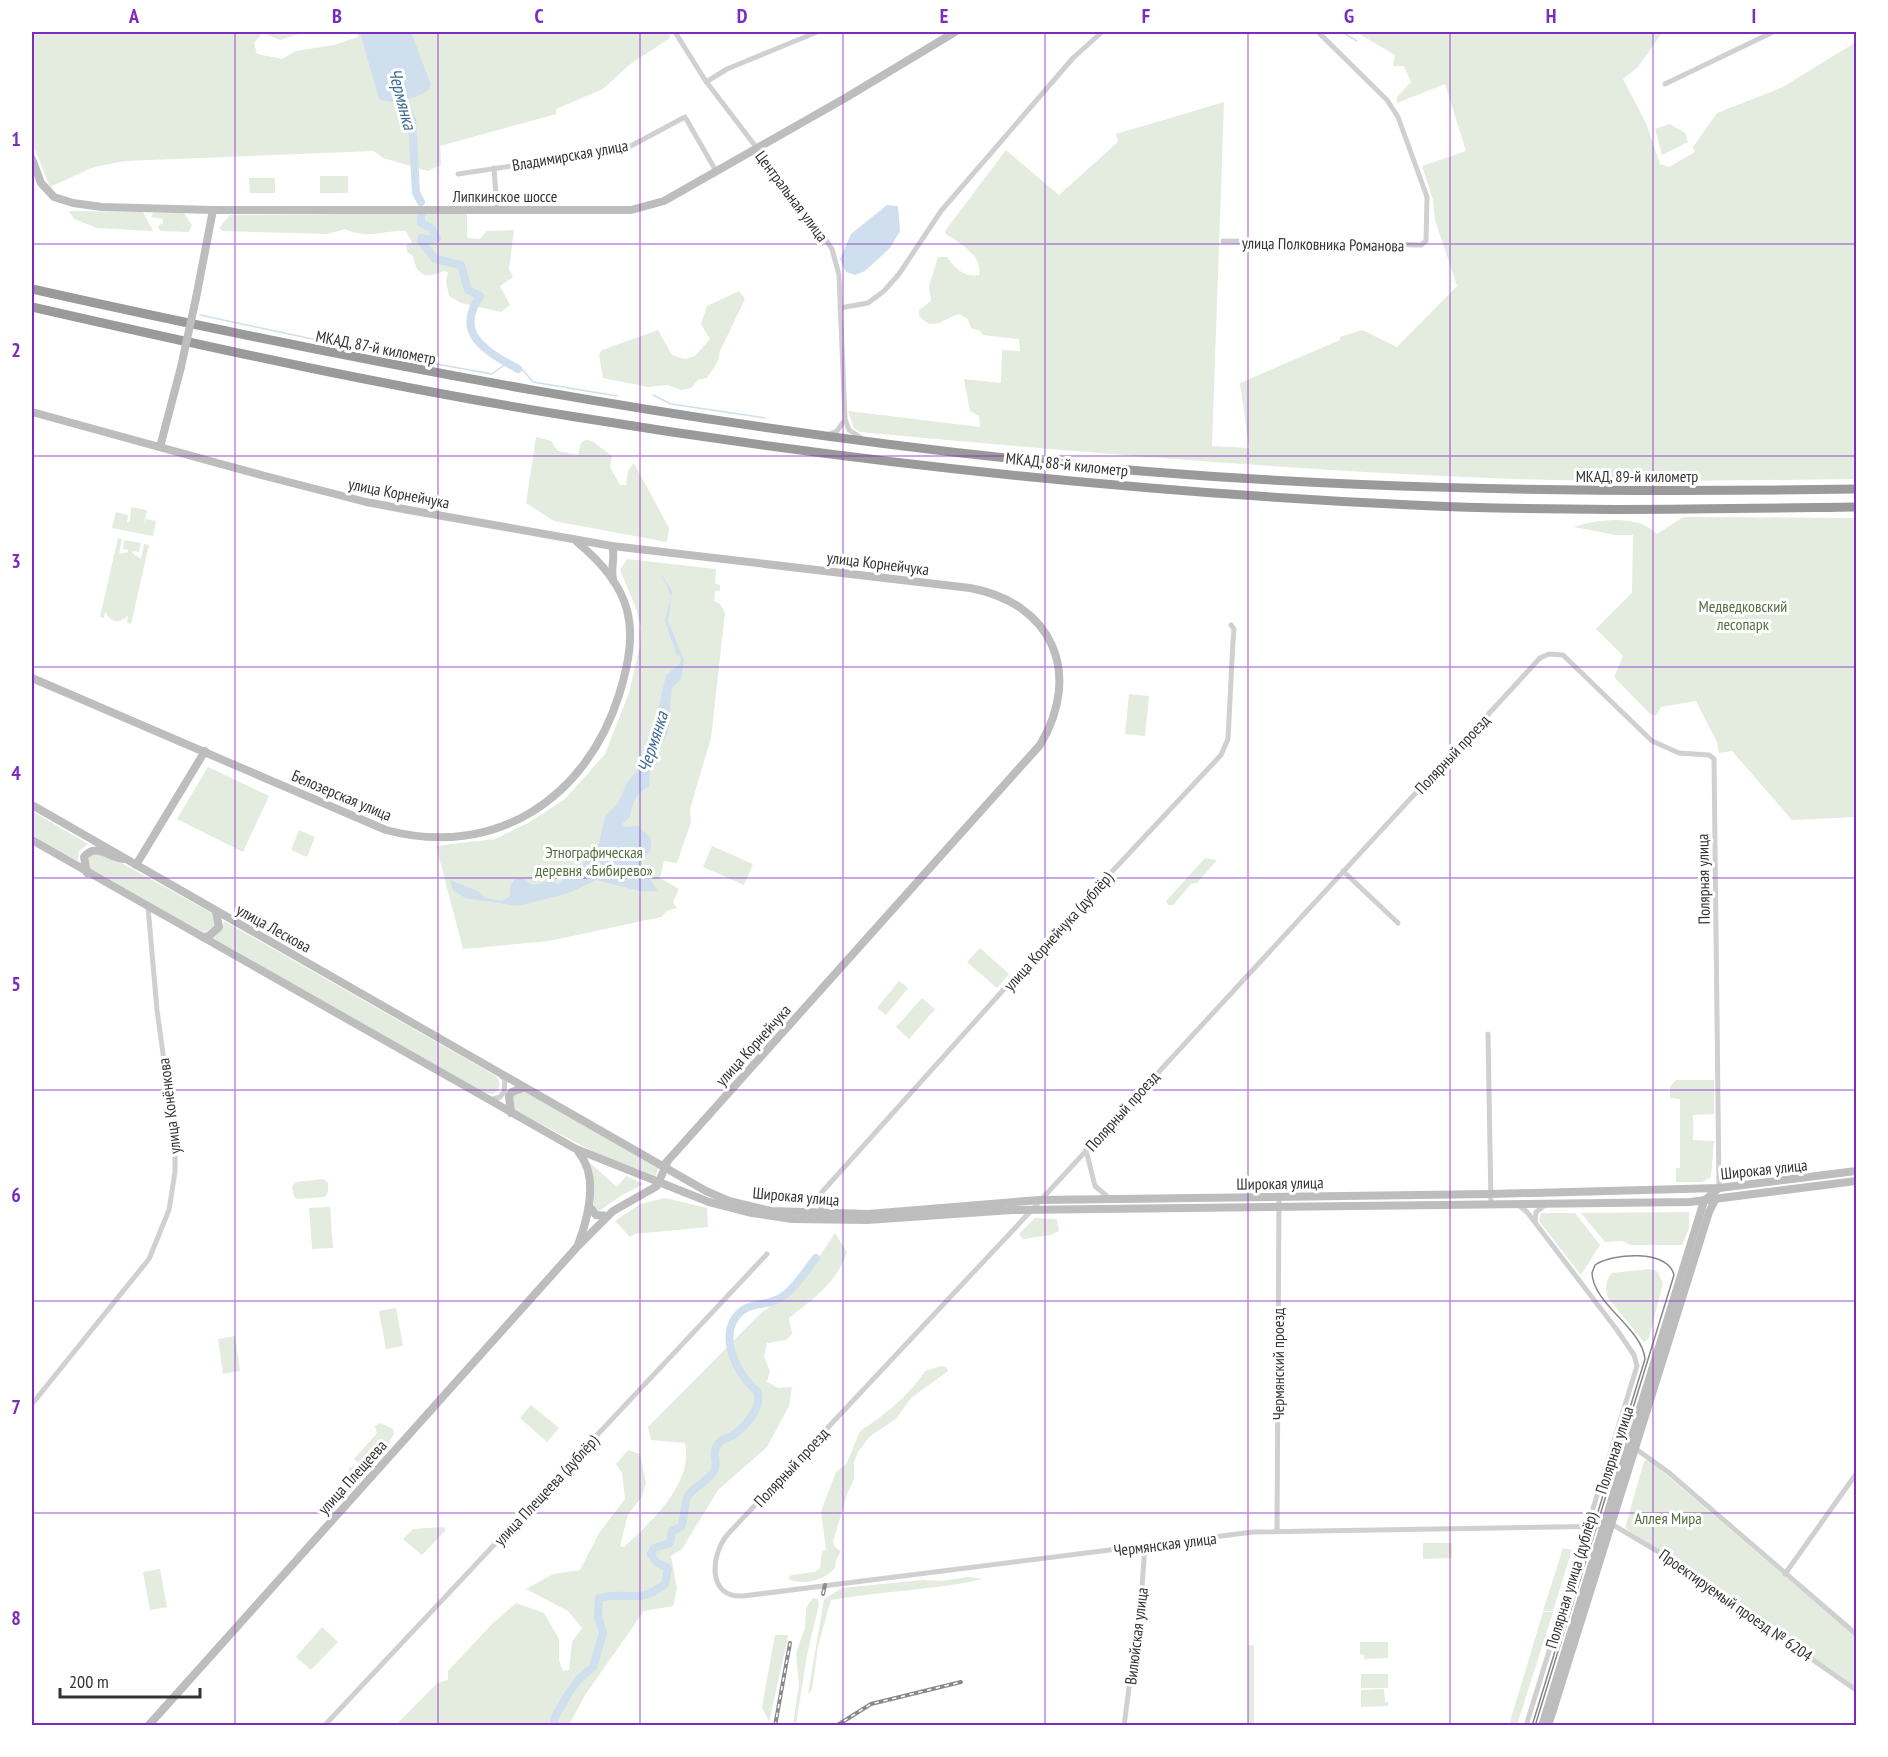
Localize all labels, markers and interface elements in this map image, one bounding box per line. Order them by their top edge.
text: A [128,3,140,29]
text: B [332,3,342,29]
text: C [534,3,544,29]
text: D [737,3,748,29]
text: E [940,3,948,29]
text: F [1142,3,1150,29]
text: G [1344,3,1354,29]
text: H [1546,3,1556,29]
text: I [1752,3,1756,29]
water label: Чермянка [383,66,422,133]
text: 1 [11,126,21,152]
street label: Владимирская улица [510,135,630,175]
street label: Центральная улица [751,147,833,245]
street label: Липкинское шоссе [452,186,557,206]
street label: улица Полковника Романова [1242,233,1404,255]
street label: МКАД, 87-й километр [314,326,438,368]
text: 2 [11,337,21,363]
street label: МКАД, 88-й километр [1005,448,1129,480]
street label: МКАД, 89-й километр [1576,466,1698,486]
street label: улица Корнейчука [347,473,451,513]
street label: улица Корнейчука [826,547,930,579]
text: 3 [11,548,21,574]
park label: Медведковский лесопарк [1699,596,1787,634]
water label: Чермянка [632,708,673,775]
street label: Полярный проезд [1410,710,1494,798]
text: 4 [11,760,21,786]
street label: Белозерская улица [289,765,395,825]
street label: Полярная улица [1692,834,1714,924]
park label: Этнографическая деревня «Бибирево» [535,842,653,880]
street label: улица Корнейчука (дублёр) [999,867,1117,995]
street label: улица Лескова [233,899,315,957]
text: 5 [11,971,21,997]
street label: улица Корнейчука [711,1000,795,1090]
street label: улица Конёнкова [153,1057,185,1155]
street label: Полярный проезд [1081,1067,1163,1155]
street label: Широкая улица [1720,1155,1808,1183]
street label: Широкая улица [1236,1172,1324,1194]
text: 6 [11,1182,21,1208]
street label: Широкая улица [752,1182,840,1210]
street label: Чермянский проезд [1268,1308,1288,1420]
text: 7 [11,1394,21,1420]
street label: Полярная улица [1590,1404,1638,1496]
street label: Полярный проезд [749,1423,833,1511]
street label: улица Плещеева (дублёр) [489,1430,603,1550]
street label: улица Плещеева [313,1436,391,1518]
park label: Аллея Мира [1634,1508,1702,1528]
street label: Полярная улица (дублёр) [1541,1509,1601,1651]
street label: Чермянская улица [1112,1528,1218,1560]
street label: Проектируемый проезд № 6204 [1655,1544,1817,1666]
street label: Вилюйская улица [1120,1586,1152,1686]
text: 8 [11,1605,21,1631]
scale bar [60,1661,200,1699]
text: 200 m [69,1670,109,1693]

